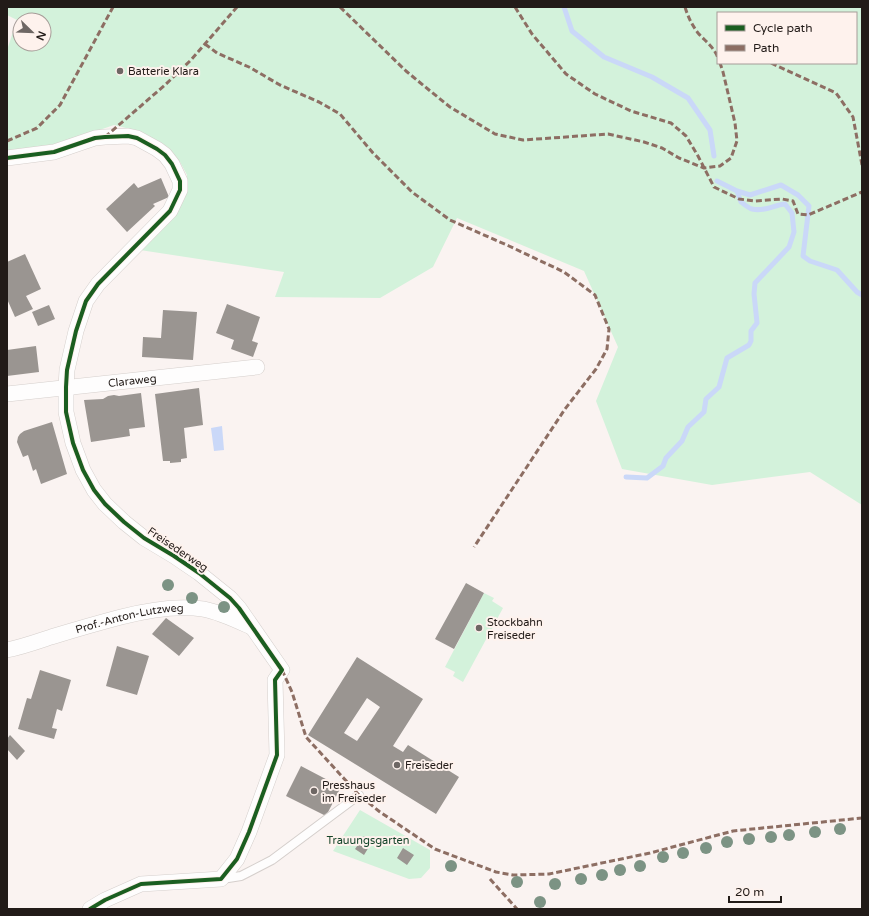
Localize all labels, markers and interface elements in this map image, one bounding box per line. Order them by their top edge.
north arrow [12,12,52,52]
legend [717,12,857,64]
text: Cycle path [753,21,812,35]
text: N [33,29,48,42]
text: Path [753,41,779,55]
place label: Batterie Klara [128,65,199,78]
marker: Batterie Klara [115,66,125,76]
street label: Claraweg [107,372,157,390]
street label: Freisederweg [145,524,210,574]
street label: Prof.-Anton-Lutzweg [74,602,184,636]
place label: Stockbahn Freiseder [487,616,543,642]
marker: Stockbahn Freiseder [474,623,484,633]
place label: Freiseder [405,759,454,772]
marker: Freiseder [392,760,402,770]
place label: Presshaus im Freiseder [322,779,387,805]
marker: Presshaus im Freiseder [309,786,319,796]
park label: Trauungsgarten [326,834,410,847]
scale bar [729,878,781,904]
text: 20 m [735,885,764,899]

